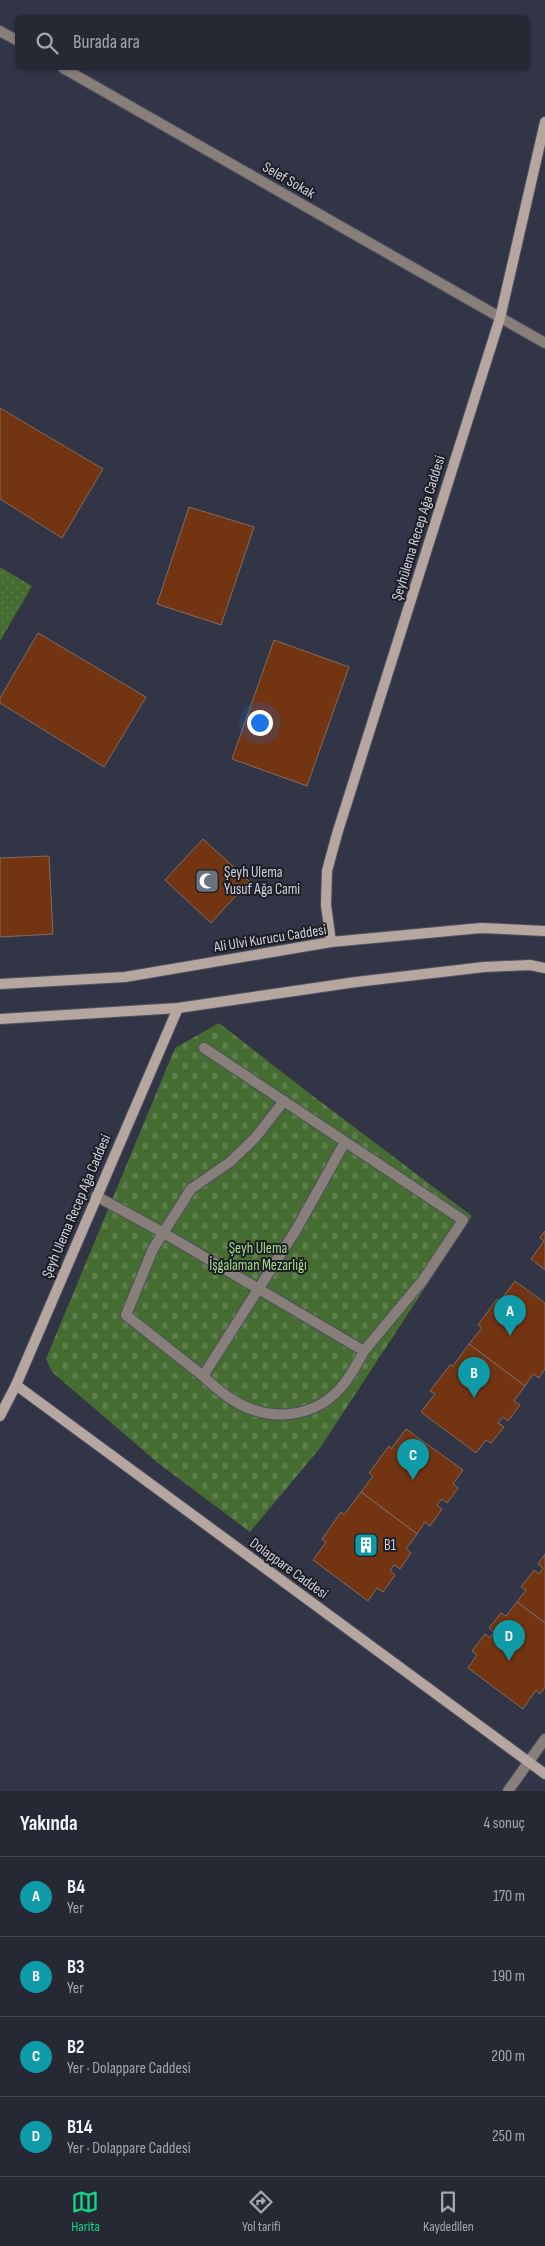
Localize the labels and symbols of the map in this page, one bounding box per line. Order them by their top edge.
street label: Selef Sokak [259,158,319,203]
street label: Şeyhülema Recep Ağa Caddesi [387,453,450,603]
your location [247,710,273,736]
place label: Şeyh Ulema Yusuf Ağa Cami [224,863,300,899]
mosque icon: Şeyh Ulema Yusuf Ağa Cami [194,868,220,894]
street label: Ali Ulvi Kurucu Caddesi [211,920,328,957]
street label: Şeyh Ulema Recep Ağa Caddesi [38,1131,115,1281]
park label: Şeyh Ulema İşgalaman Mezarlığı [209,1239,307,1275]
pin: A [494,1295,526,1336]
pin: B [458,1357,490,1398]
pin: C [397,1439,429,1480]
building icon: B1 [353,1532,379,1558]
street label: Dolappare Caddesi [246,1534,332,1603]
place label: B1 [384,1536,397,1555]
pin: D [493,1620,525,1661]

